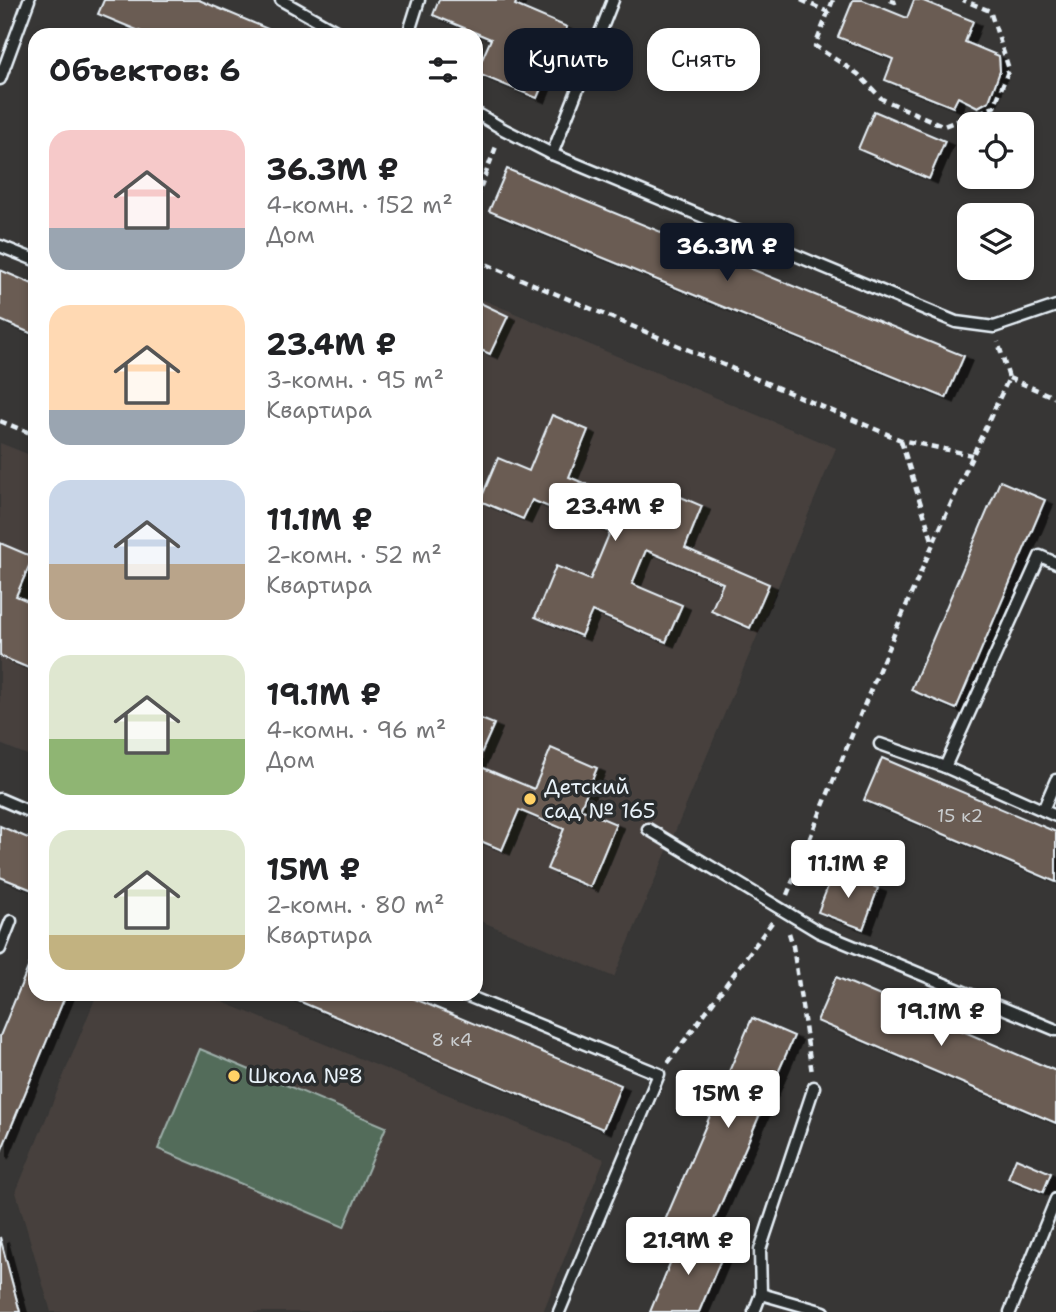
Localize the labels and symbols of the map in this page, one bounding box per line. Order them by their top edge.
pin: 36.3M ₽ [662,224,792,283]
pin: 23.4M ₽ [550,484,680,543]
place label: Детский сад № 165 [544,773,656,825]
marker: Детский сад № 165 [522,791,538,807]
house number: 15 к2 [937,804,983,828]
pin: 11.1M ₽ [783,841,913,900]
pin: 19.1M ₽ [876,988,1006,1048]
house number: 8 к4 [432,1028,472,1052]
place label: Школа №8 [248,1062,363,1090]
marker: Школа №8 [226,1068,242,1084]
pin: 15M ₽ [679,1070,777,1130]
pin: 21.9M ₽ [623,1218,753,1277]

